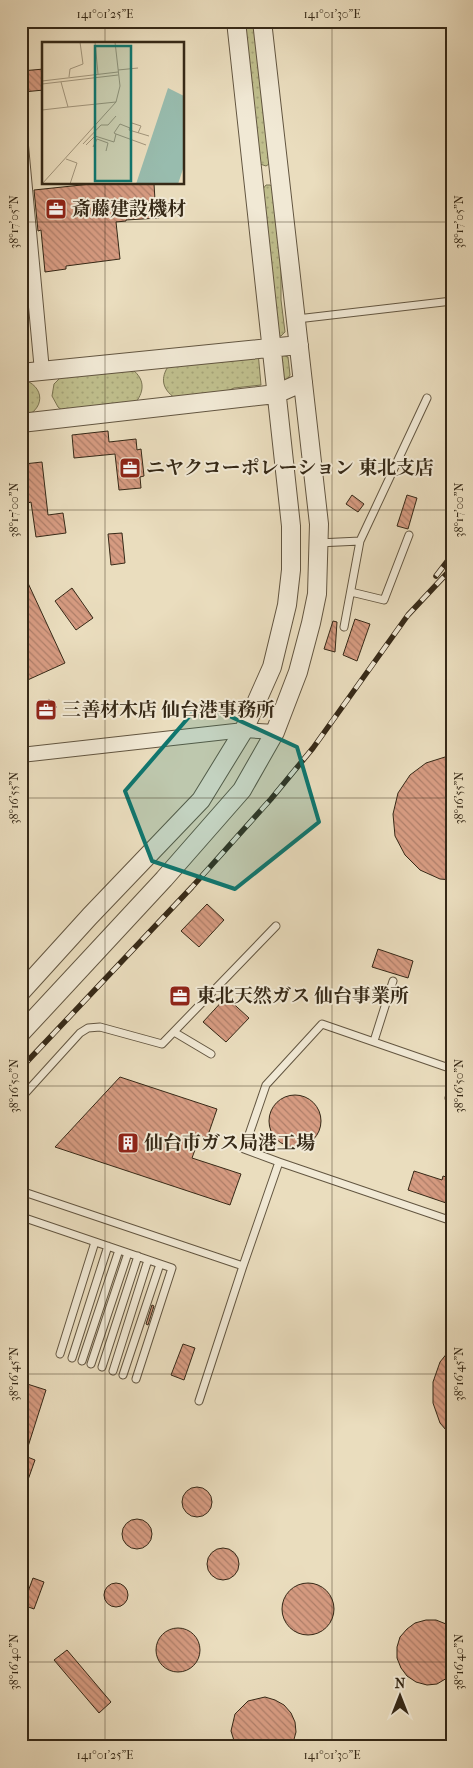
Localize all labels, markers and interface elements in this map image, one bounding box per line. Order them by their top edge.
text: 141°01'25"E [77,7,133,21]
text: 141°01'30"E [304,7,360,21]
inset map [42,42,185,185]
text: 38°17'05"N [7,195,21,249]
text: 38°17'05"N [452,195,466,249]
office icon: 斎藤建設機材 [44,197,68,221]
place label: 斎藤建設機材 [72,198,186,220]
office icon: ニヤクコーポレーション 東北支店 [118,456,142,480]
place label: ニヤクコーポレーション 東北支店 [146,457,434,479]
text: 38°17'00"N [7,483,21,537]
text: 38°17'00"N [452,483,466,537]
office icon: 三善材木店 仙台港事務所 [34,698,58,722]
place label: 三善材木店 仙台港事務所 [62,699,275,721]
text: 38°16'55"N [7,772,21,824]
text: 38°16'55"N [452,772,466,824]
office icon: 東北天然ガス 仙台事業所 [168,984,192,1008]
place label: 東北天然ガス 仙台事業所 [196,985,409,1007]
text: 38°16'50"N [7,1059,21,1113]
text: 38°16'50"N [452,1059,466,1113]
building icon: 仙台市ガス局港工場 [116,1131,140,1155]
place label: 仙台市ガス局港工場 [144,1132,315,1154]
text: 38°16'45"N [7,1347,21,1401]
text: 38°16'45"N [452,1347,466,1401]
text: 38°16'40"N [7,1634,21,1690]
text: 38°16'40"N [452,1634,466,1690]
north arrow [376,1670,426,1720]
text: N [395,1675,406,1692]
text: 141°01'25"E [77,1748,133,1762]
text: 141°01'30"E [304,1748,360,1762]

